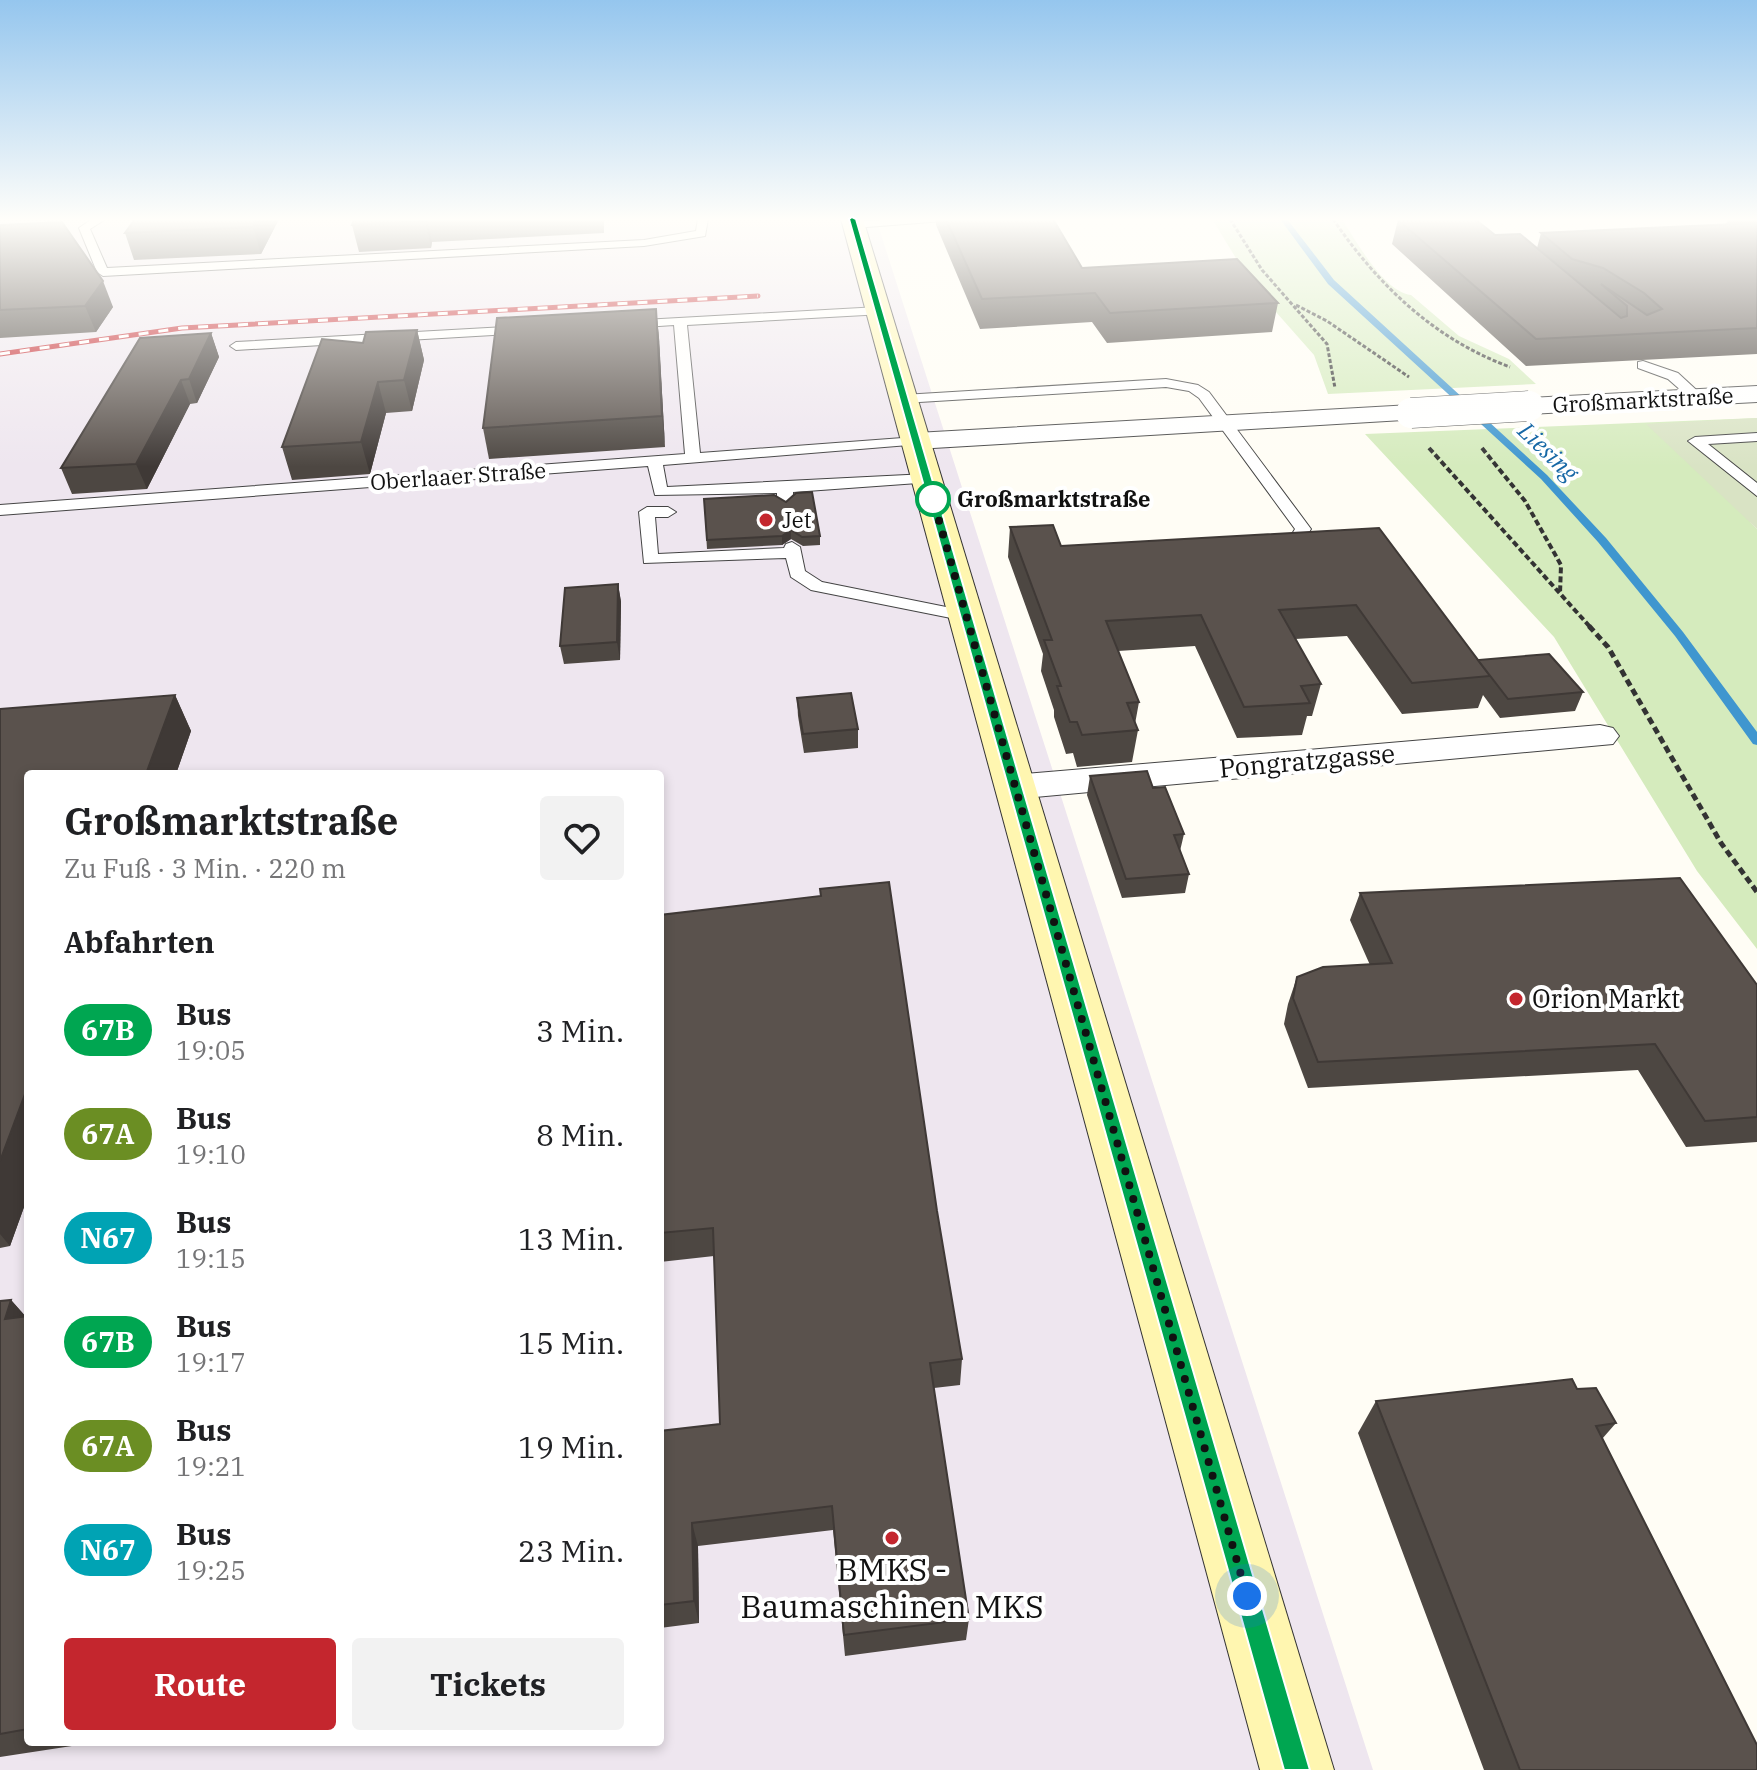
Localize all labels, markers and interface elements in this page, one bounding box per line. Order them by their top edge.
street label: Großmarktstraße [1552,380,1734,419]
water label: Liesing [1511,414,1586,488]
street label: Oberlaaer Straße [369,455,547,496]
marker: Großmarktstraße [916,482,950,516]
place label: Großmarktstraße [957,484,1151,513]
place label: Jet [782,505,812,534]
marker: Jet [757,511,775,529]
street label: Pongratzgasse [1218,735,1396,785]
text: Großmarktstraße [64,796,398,845]
button: heart [540,796,624,880]
text: Zu Fuß · 3 Min. · 220 m [64,851,346,885]
text: Abfahrten [64,922,215,961]
place label: Orion Markt [1532,981,1680,1015]
marker: Orion Markt [1507,990,1525,1008]
text: Bus [176,994,231,1033]
text: 67B [81,1011,135,1048]
text: 3 Min. [536,1011,624,1050]
text: 19:05 [176,1033,246,1067]
text: Bus [176,1098,231,1137]
text: 67A [81,1115,135,1152]
text: 8 Min. [536,1115,624,1154]
text: 19:10 [176,1137,246,1171]
text: Bus [176,1202,231,1241]
text: N67 [80,1219,136,1256]
text: 13 Min. [518,1219,624,1258]
text: 19:15 [176,1241,246,1275]
text: Bus [176,1306,231,1345]
text: 67B [81,1323,135,1360]
text: 15 Min. [518,1323,624,1362]
text: 19:17 [176,1345,246,1379]
text: Bus [176,1410,231,1449]
text: 67A [81,1427,135,1464]
text: 19 Min. [518,1427,624,1466]
text: 19:21 [176,1449,246,1483]
text: Bus [176,1514,231,1553]
marker: BMKS - Baumaschinen MKS [883,1529,901,1547]
text: N67 [80,1531,136,1568]
text: 23 Min. [518,1531,624,1570]
place label: BMKS - Baumaschinen MKS [740,1548,1044,1627]
text: 19:25 [176,1553,246,1587]
your location [1227,1576,1267,1616]
button: Route [64,1638,336,1730]
button: Tickets [352,1638,624,1730]

